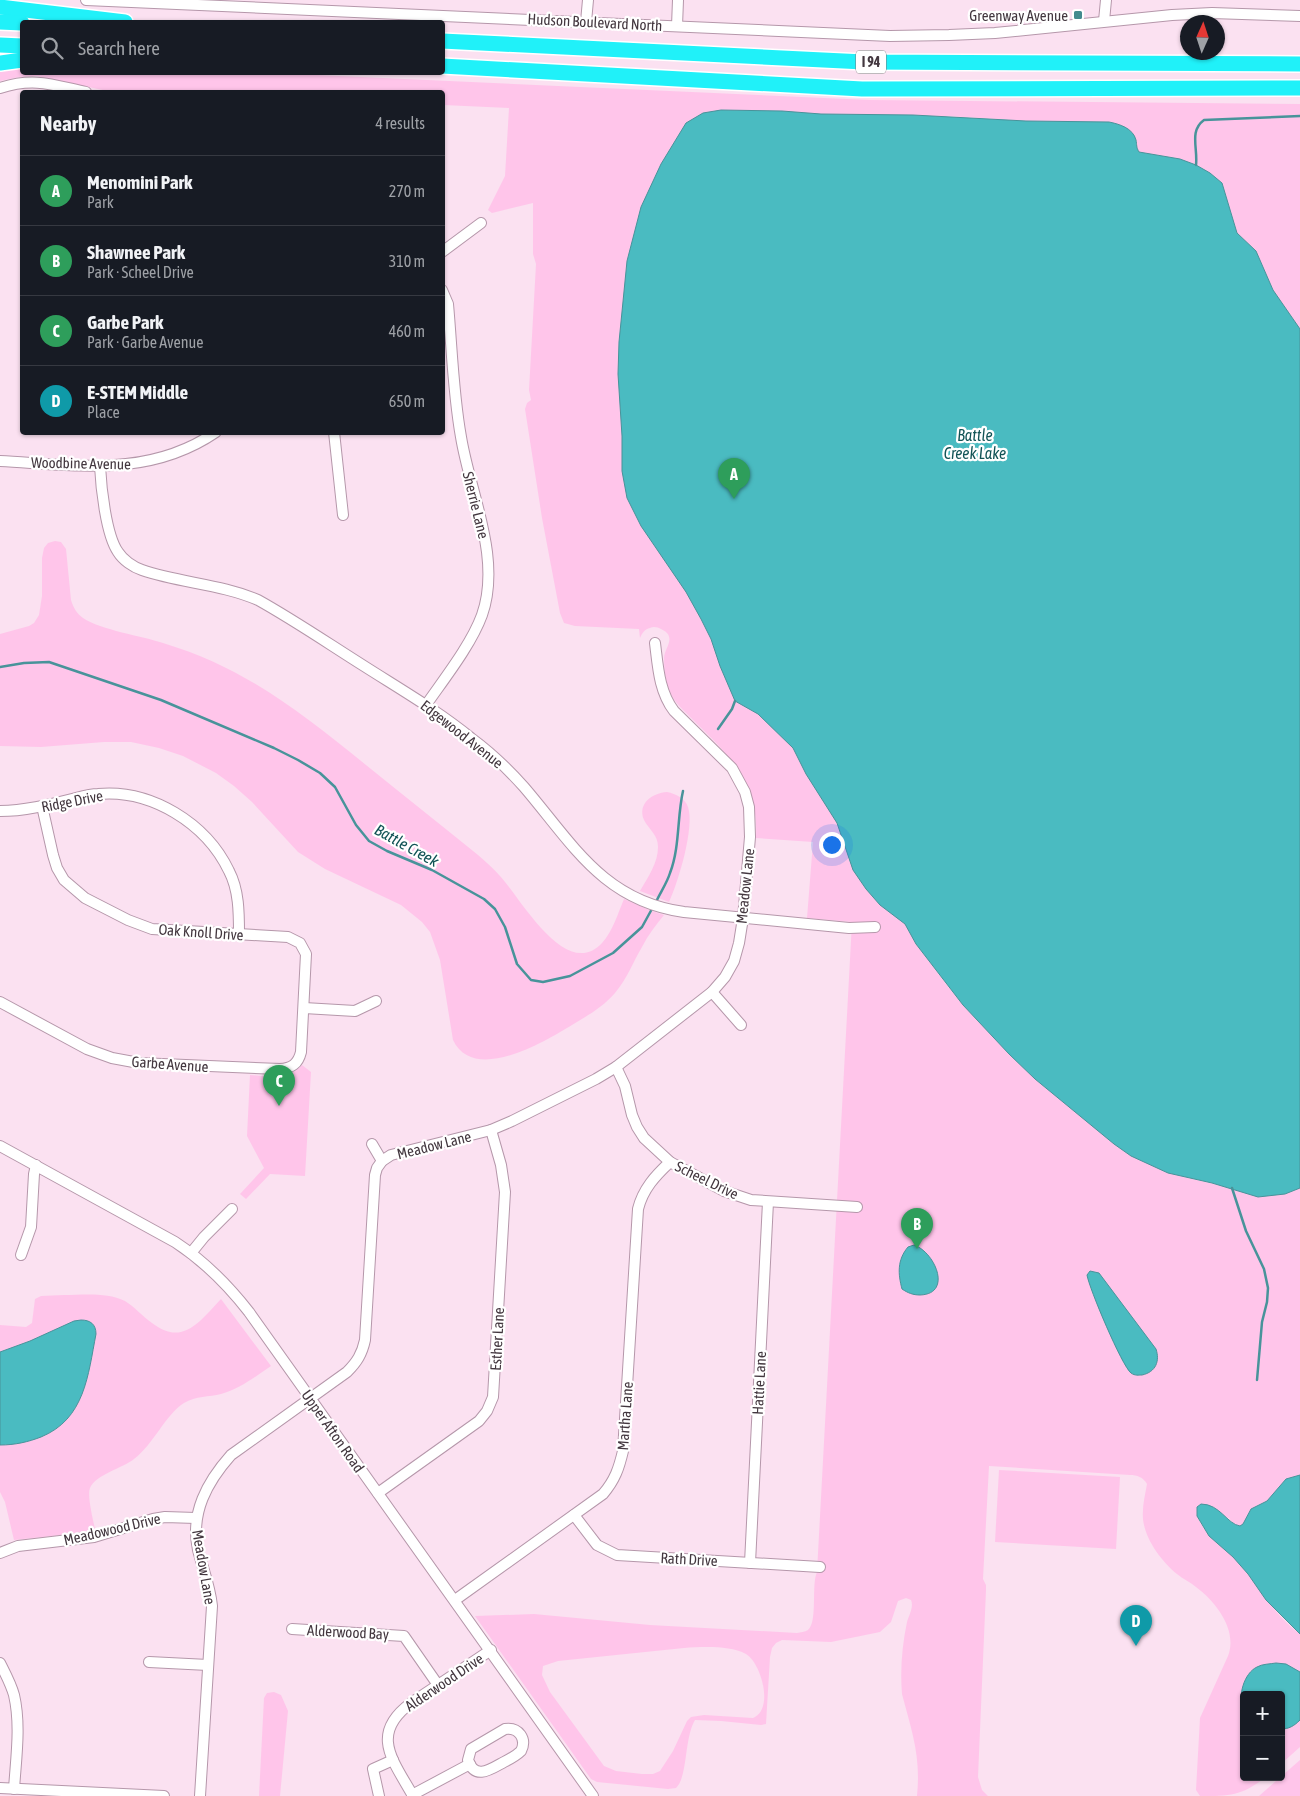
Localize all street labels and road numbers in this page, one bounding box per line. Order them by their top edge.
street label: Hudson Boulevard North [527,10,663,34]
road number: I 94 [856,51,886,74]
street label: Woodbine Avenue [31,454,131,472]
street label: Sherrie Lane [459,470,493,540]
street label: Edgewood Avenue [417,697,507,772]
street label: Ridge Drive [40,787,104,815]
street label: Meadow Lane [733,847,757,925]
street label: Oak Knoll Drive [158,921,244,943]
street label: Garbe Avenue [131,1053,209,1075]
street label: Meadow Lane [395,1128,473,1162]
street label: Scheel Drive [673,1157,741,1203]
street label: Esther Lane [487,1307,507,1371]
street label: Hattie Lane [749,1351,769,1415]
street label: Martha Lane [614,1381,636,1451]
street label: Upper Afton Road [298,1386,368,1476]
street label: Meadowood Drive [62,1510,162,1548]
street label: Meadow Lane [189,1528,219,1606]
street label: Rath Drive [660,1549,718,1569]
street label: Alderwood Bay [307,1621,389,1643]
street label: Alderwood Drive [402,1649,487,1714]

